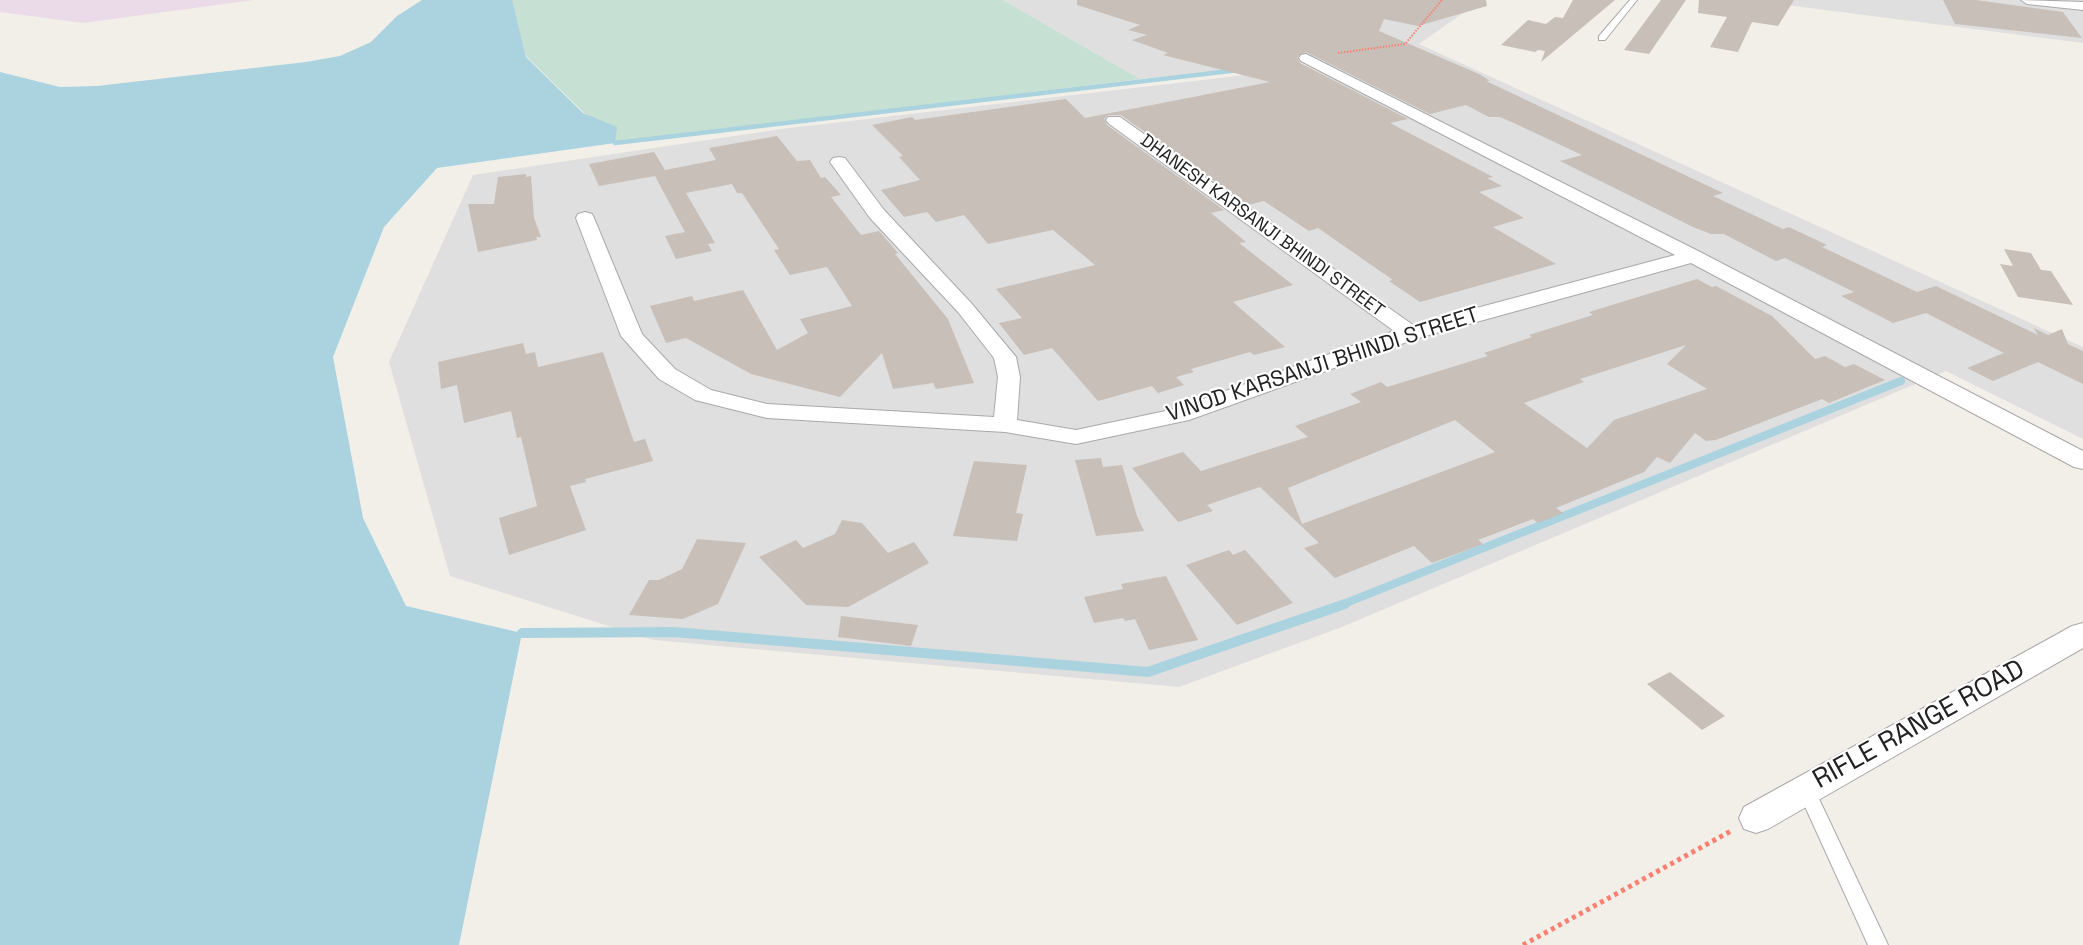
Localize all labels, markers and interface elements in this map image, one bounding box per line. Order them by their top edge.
street label: DHANESH KARSANJI BHINDI STREET [1136,130,1388,322]
street label: VINOD KARSANJI BHINDI STREET [1163,302,1483,428]
street label: RIFLE RANGE ROAD [1808,653,2030,797]

